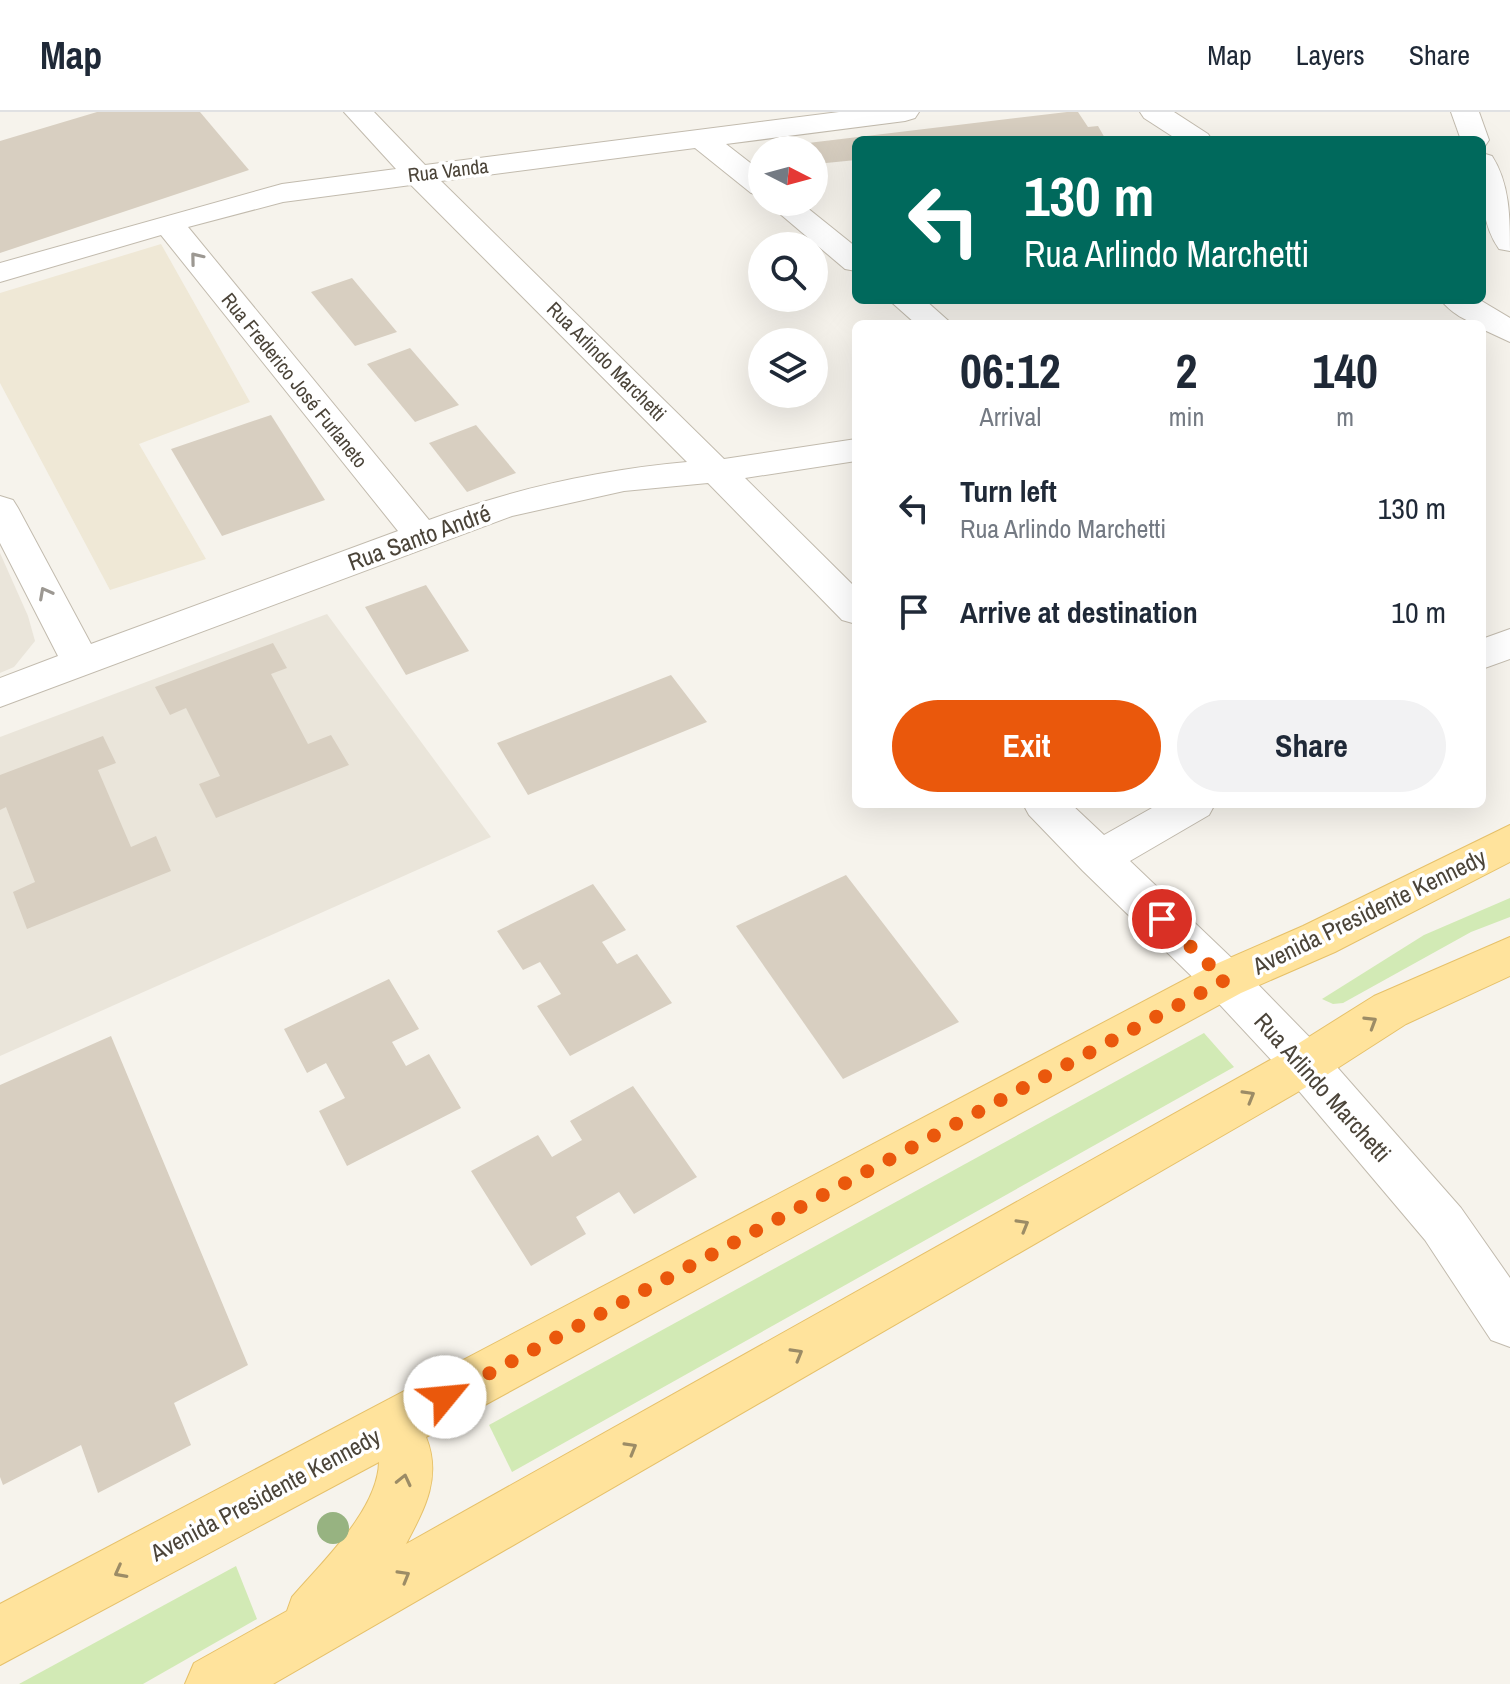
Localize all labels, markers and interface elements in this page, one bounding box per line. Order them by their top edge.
text: Map [40,30,102,81]
text: Map [1207,36,1252,74]
text: Layers [1296,36,1365,74]
text: Share [1409,36,1470,74]
north arrow [748,136,828,216]
map controls [748,136,828,408]
street label: Rua Vanda [406,152,490,188]
text: 130 m [1024,158,1154,233]
icon: left [892,168,996,272]
text: Rua Arlindo Marchetti [1024,230,1310,278]
button: search [748,232,828,312]
one-way arrow [192,252,206,267]
street label: Rua Frederico José Furlaneto [216,287,374,473]
street label: Rua Arlindo Marchetti [541,295,673,427]
button: layers [748,328,828,408]
text: 06:12 [960,338,1061,403]
text: 2 [1176,338,1197,403]
text: 140 [1312,338,1378,403]
text: Arrival [980,399,1041,434]
text: min [1169,399,1204,434]
text: m [1336,399,1354,434]
text: Turn left [960,471,1057,511]
icon: left [892,486,936,530]
text: 130 m [1378,488,1446,528]
street label: Rua Santo André [343,496,495,578]
text: Rua Arlindo Marchetti [960,511,1166,546]
one-way arrow [39,587,54,601]
icon: arrive [892,590,936,634]
text: Arrive at destination [960,592,1198,632]
text: 10 m [1391,592,1446,632]
button: Exit [892,700,1161,792]
button: Share [1177,700,1446,792]
street label: Avenida Presidente Kennedy [1246,841,1491,982]
pin [1128,885,1196,953]
icon: arrive [1140,897,1184,941]
street label: Rua Arlindo Marchetti [1247,1006,1399,1168]
one-way arrow [1362,1017,1377,1032]
one-way arrow [1240,1090,1254,1106]
one-way arrow [1014,1219,1029,1235]
one-way arrow [788,1348,803,1364]
position arrow [403,1355,487,1439]
street label: Avenida Presidente Kennedy [144,1420,386,1569]
one-way arrow [622,1442,636,1458]
one-way arrow [394,1473,411,1487]
one-way arrow [113,1562,128,1577]
one-way arrow [396,1570,410,1586]

